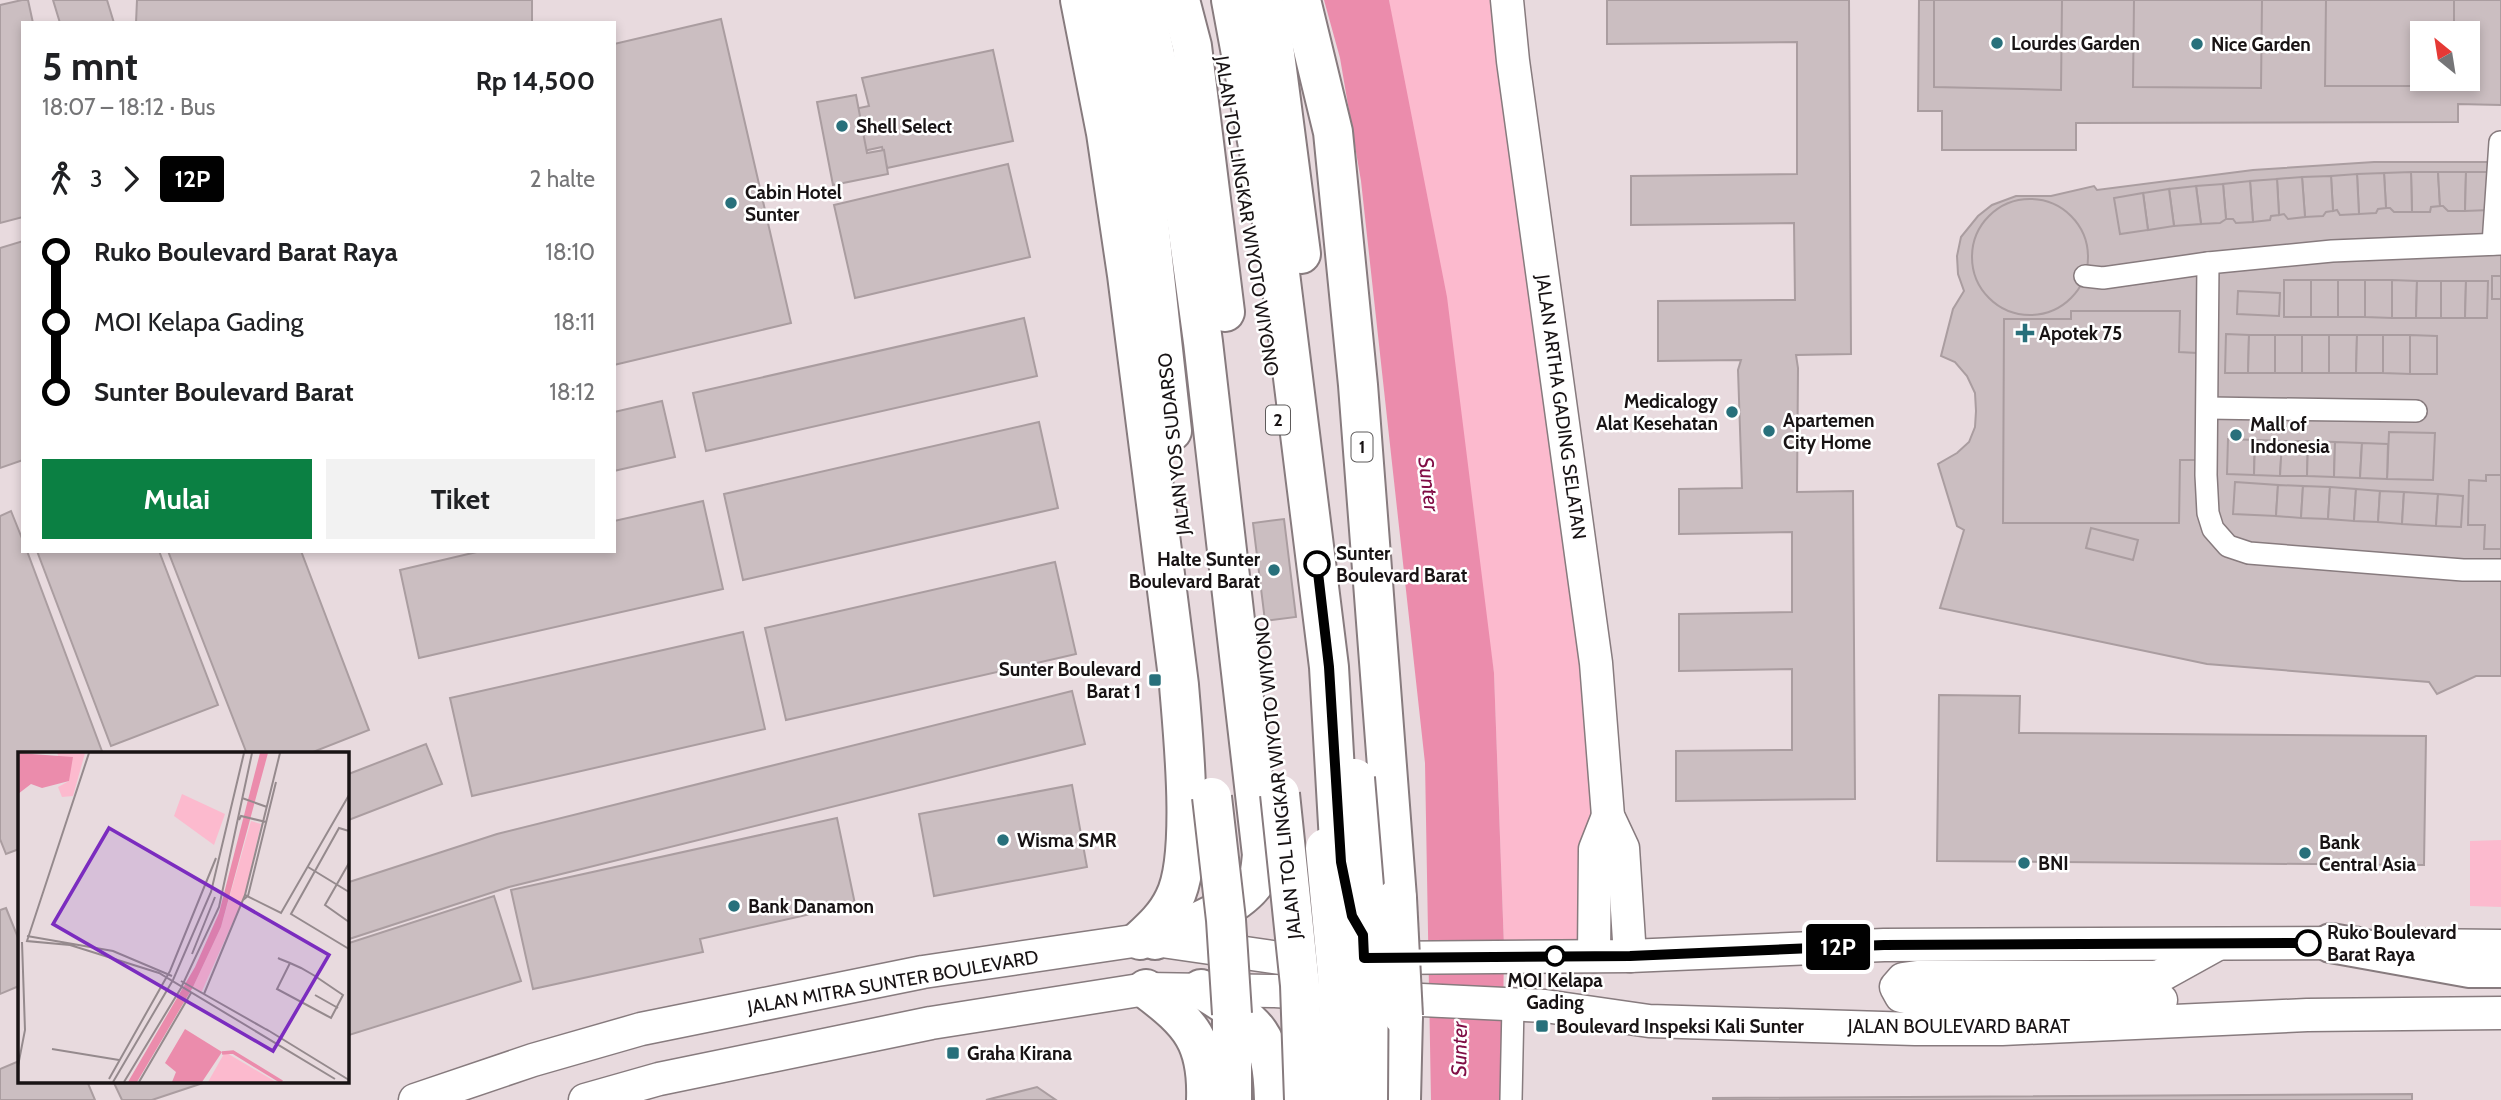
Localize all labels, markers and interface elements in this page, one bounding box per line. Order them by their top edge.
north arrow [2410,21,2480,91]
map controls [2410,21,2480,91]
place label: Lourdes Garden [2011,32,2140,55]
place label: Nice Garden [2211,33,2311,56]
marker: Lourdes Garden [1989,35,2005,51]
marker: Nice Garden [2189,36,2205,52]
text: 5 mnt [42,43,138,90]
street label: JALAN TOL LINGKAR WIYOTO WIYONO [1210,53,1284,378]
text: Rp 14,500 [476,65,595,97]
text: 18:07 – 18:12 · Bus [42,93,215,121]
place label: Shell Select [856,115,953,138]
marker: Shell Select [834,118,850,134]
icon: walk [42,160,80,198]
icon: forward [112,160,150,198]
text: 12P [174,164,210,193]
text: 3 [90,165,102,193]
text: 2 halte [530,165,595,193]
place label: Cabin Hotel Sunter [745,181,842,226]
marker: Cabin Hotel Sunter [723,195,739,211]
text: Ruko Boulevard Barat Raya [94,236,398,268]
text: 18:10 [545,238,595,266]
street label: JALAN ARTHA GADING SELATAN [1531,272,1591,541]
text: MOI Kelapa Gading [94,306,303,338]
text: 18:11 [554,308,595,336]
place label: Apotek 75 [2039,322,2122,345]
marker: Apotek 75 [2017,325,2033,341]
street label: JALAN YOS SUDARSO [1153,352,1195,537]
text: Sunter Boulevard Barat [94,376,354,408]
text: 18:12 [549,378,595,406]
place label: Medicalogy Alat Kesehatan [1596,390,1719,435]
marker: Medicalogy Alat Kesehatan [1724,404,1740,420]
road number: 2 [1266,406,1290,434]
place label: Apartemen City Home [1783,409,1875,454]
place label: Mall of Indonesia [2250,413,2330,458]
marker: Apartemen City Home [1761,423,1777,439]
marker: Mall of Indonesia [2228,427,2244,443]
road number: 1 [1352,432,1372,462]
water label: Sunter [1413,455,1445,514]
button: Mulai [42,459,312,539]
button: Tiket [326,459,595,539]
place label: Sunter Boulevard Barat [1336,542,1468,587]
place label: Halte Sunter Boulevard Barat [1129,548,1261,593]
marker: Sunter Boulevard Barat [1304,551,1330,577]
marker: Halte Sunter Boulevard Barat [1266,562,1282,578]
street label: JALAN TOL LINGKAR WIYOTO WIYONO [1250,616,1306,941]
place label: Sunter Boulevard Barat 1 [999,658,1141,703]
marker: Sunter Boulevard Barat 1 [1147,672,1163,688]
inset map [18,752,348,1082]
place label: Wisma SMR [1017,829,1117,852]
place label: Bank Central Asia [2319,831,2416,876]
marker: Wisma SMR [995,832,1011,848]
marker: Bank Central Asia [2297,845,2313,861]
place label: BNI [2038,852,2069,875]
marker: BNI [2016,855,2032,871]
place label: Bank Danamon [748,895,874,918]
marker: Bank Danamon [726,898,742,914]
place label: Ruko Boulevard Barat Raya [2327,921,2457,966]
line badge: 12P [1798,924,1878,970]
marker: Ruko Boulevard Barat Raya [2295,930,2321,956]
text: 12P [1820,932,1856,961]
street label: JALAN MITRA SUNTER BOULEVARD [745,945,1041,1019]
marker: MOI Kelapa Gading [1545,946,1565,966]
place label: MOI Kelapa Gading [1507,969,1603,1014]
place label: Boulevard Inspeksi Kali Sunter [1556,1015,1804,1038]
street label: JALAN BOULEVARD BARAT [1847,1015,2070,1038]
marker: Boulevard Inspeksi Kali Sunter [1534,1018,1550,1034]
water label: Sunter [1446,1020,1472,1077]
place label: Graha Kirana [967,1042,1072,1065]
marker: Graha Kirana [945,1045,961,1061]

